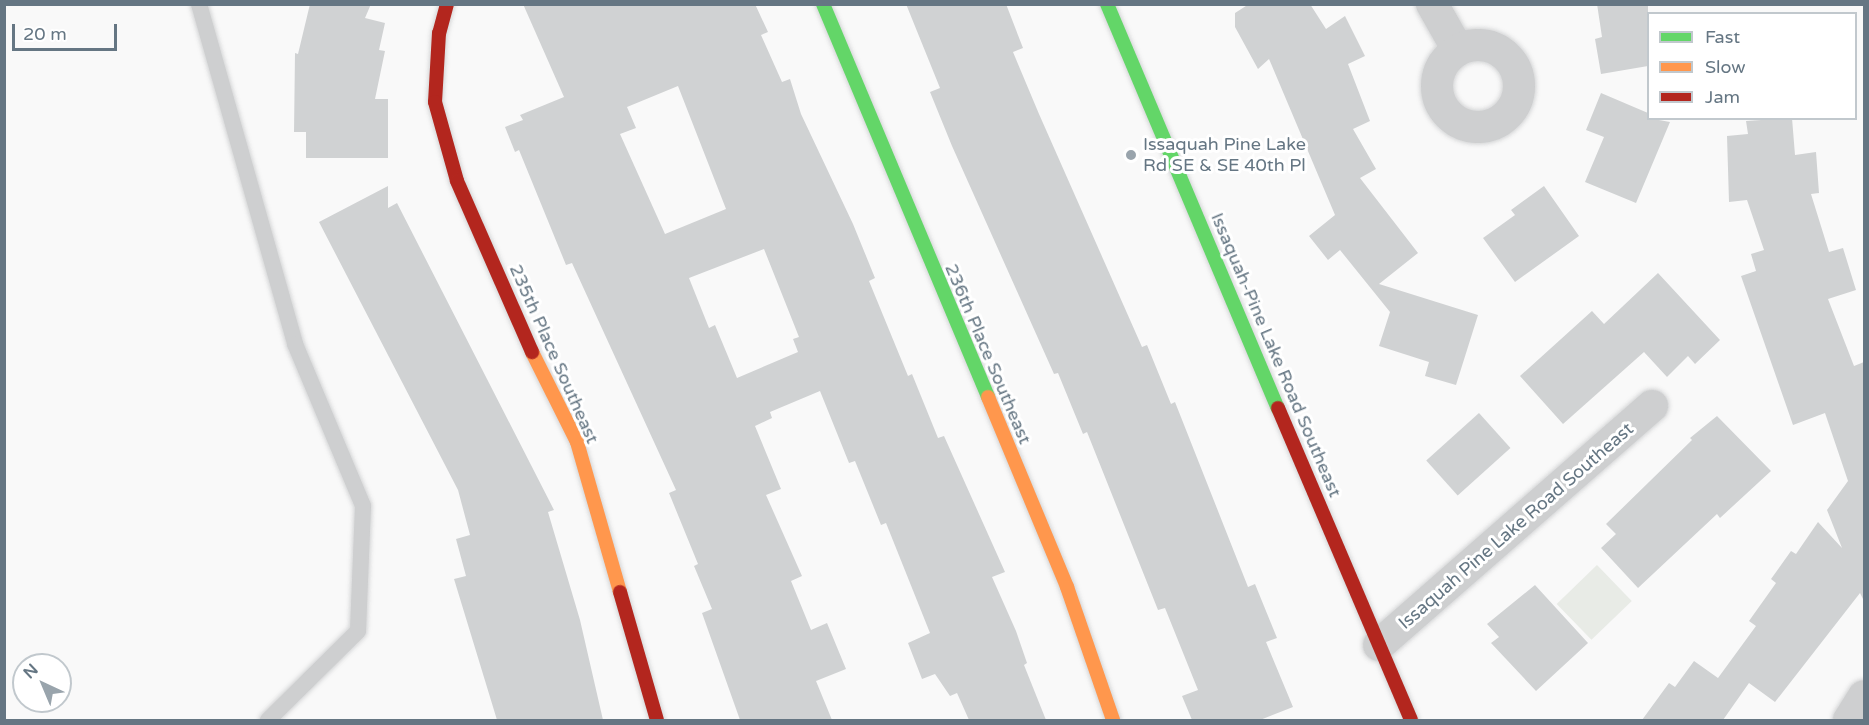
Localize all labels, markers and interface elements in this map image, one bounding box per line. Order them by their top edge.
scale bar [15,12,120,50]
legend [1647,12,1857,120]
text: 20 m [23,23,67,45]
text: Fast [1705,26,1740,48]
text: Slow [1705,56,1746,78]
text: Jam [1705,86,1740,108]
place label: Issaquah Pine Lake Rd SE & SE 40th Pl [1143,134,1306,176]
marker: Issaquah Pine Lake Rd SE & SE 40th Pl [1124,148,1138,162]
street label: Issaquah-Pine Lake Road Southeast [1206,210,1346,500]
street label: 236th Place Southeast [940,260,1036,448]
street label: 235th Place Southeast [505,261,603,447]
street label: Issaquah Pine Lake Road Southeast [1394,418,1638,634]
north arrow [12,653,72,713]
text: N [19,660,42,683]

